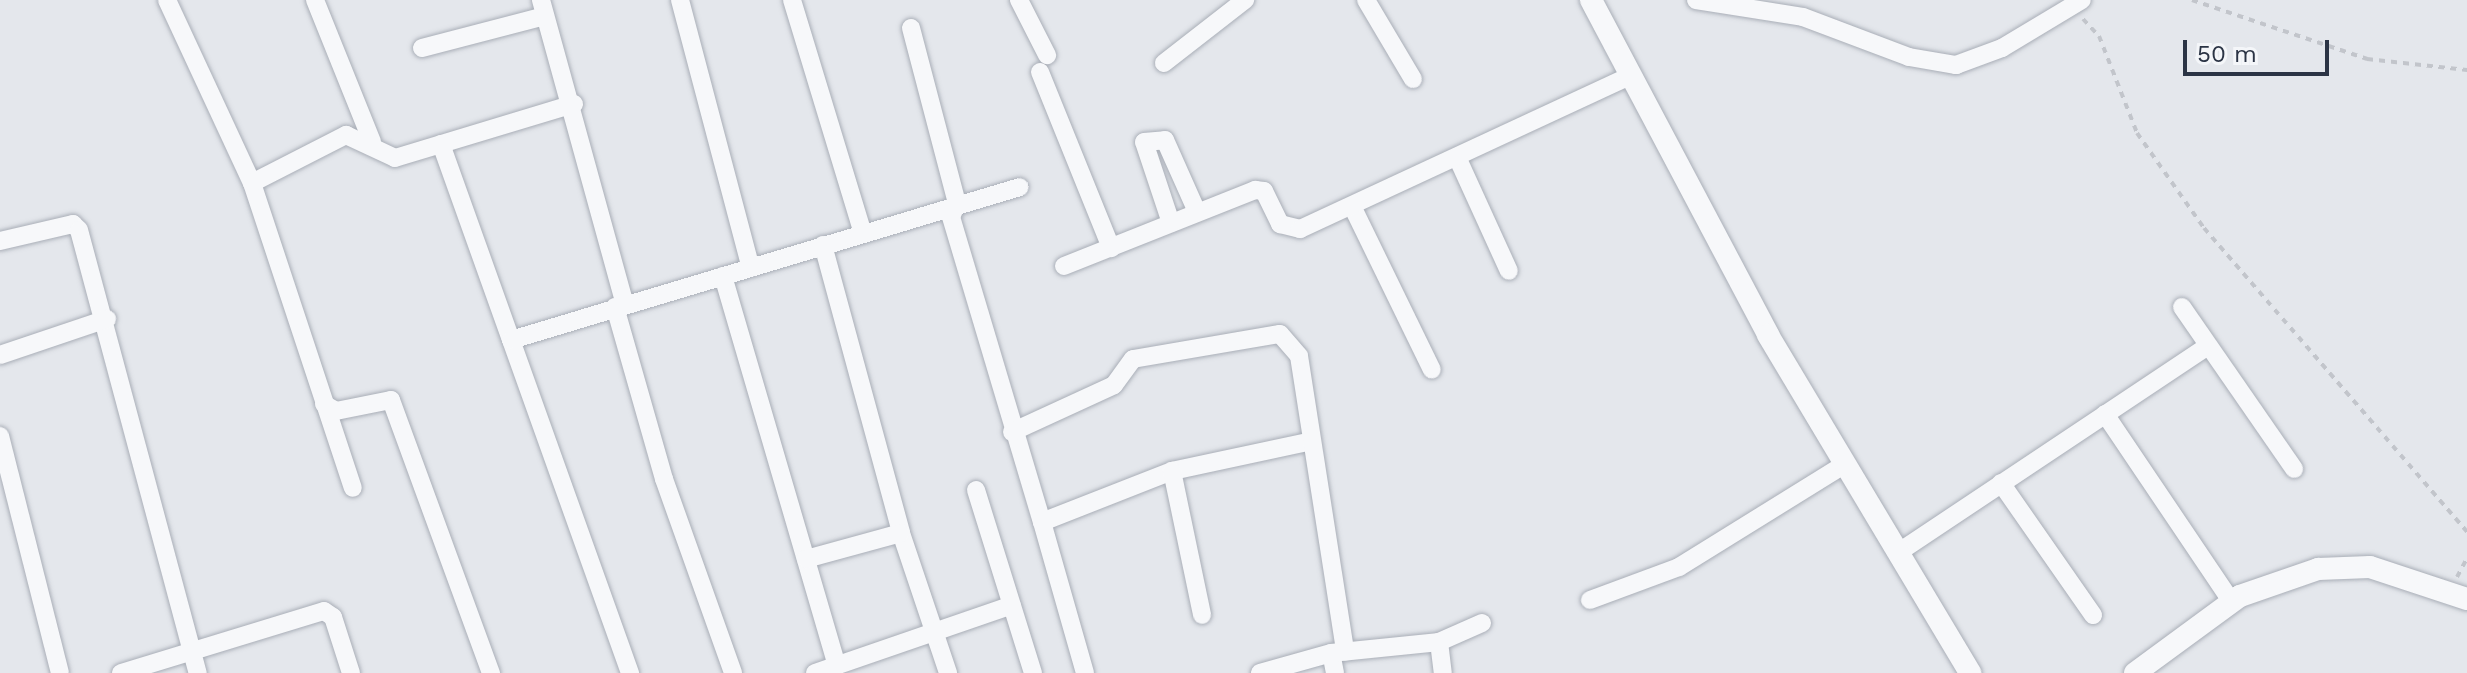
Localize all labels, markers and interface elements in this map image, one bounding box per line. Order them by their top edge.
scale bar [2187,24,2333,74]
text: 50 m [2197,40,2257,68]

